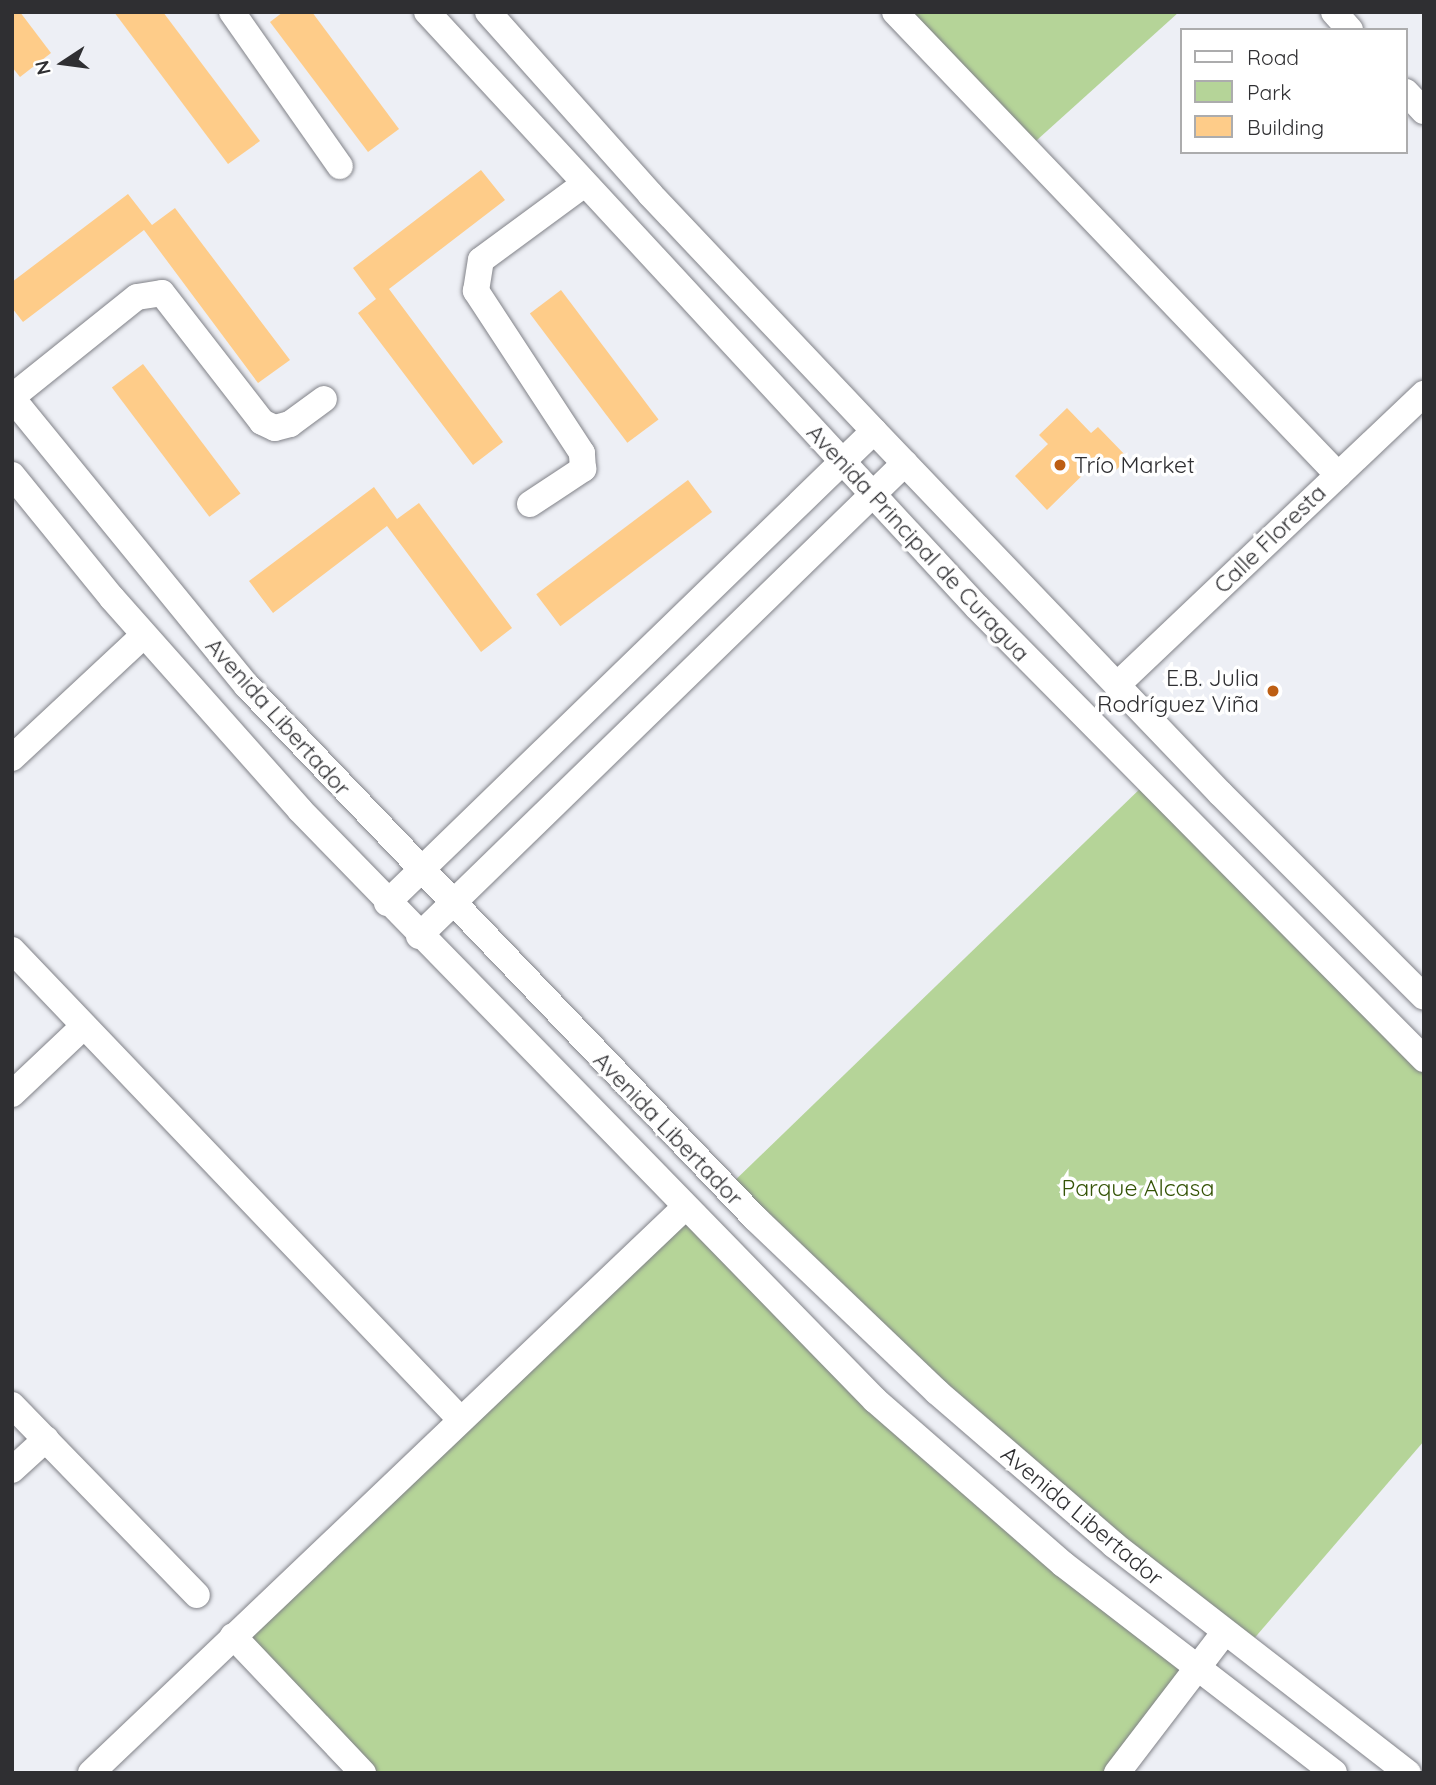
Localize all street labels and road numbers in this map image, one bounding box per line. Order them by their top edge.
street label: Avenida Principal de Curagua [801,419,1035,667]
street label: Calle Floresta [1208,479,1332,599]
street label: Avenida Libertador [200,632,356,802]
street label: Avenida Libertador [588,1046,748,1212]
street label: Avenida Libertador [995,1440,1169,1592]

